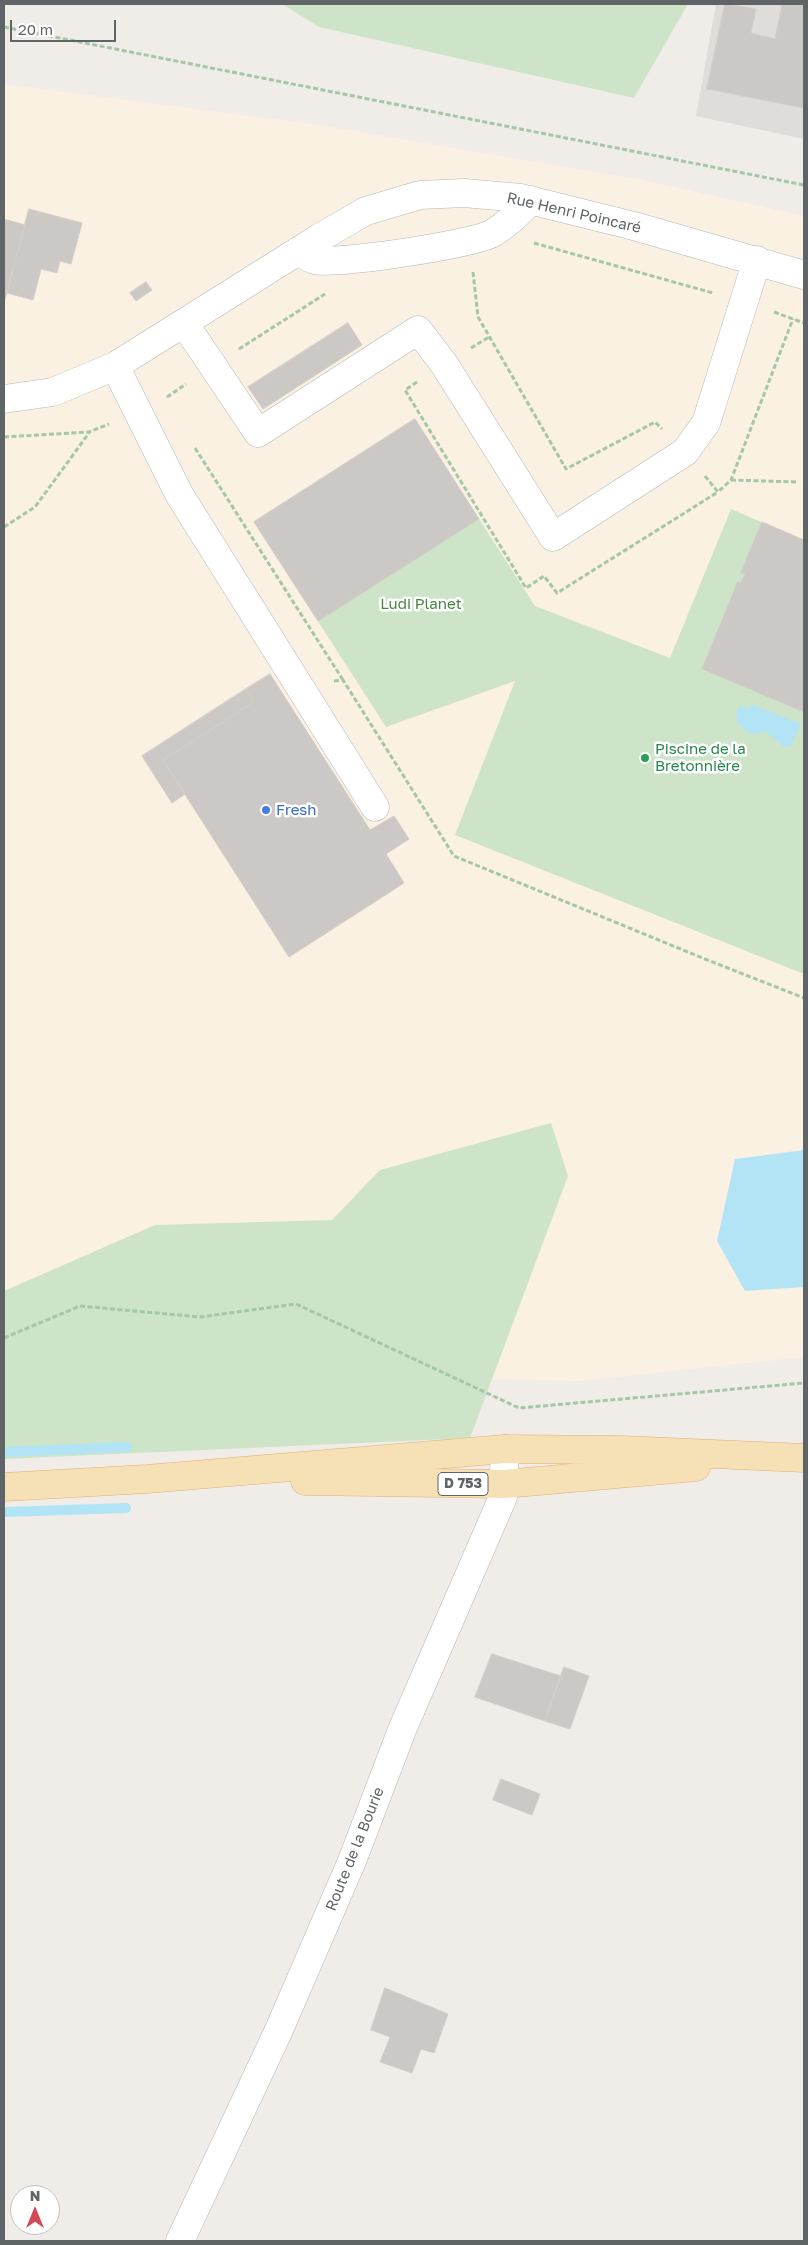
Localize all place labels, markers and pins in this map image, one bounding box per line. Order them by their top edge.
place label: Piscine de la Bretonnière [655,740,746,775]
marker: Piscine de la Bretonnière [639,752,651,764]
place label: Fresh [276,801,316,819]
marker: Fresh [260,804,272,816]

